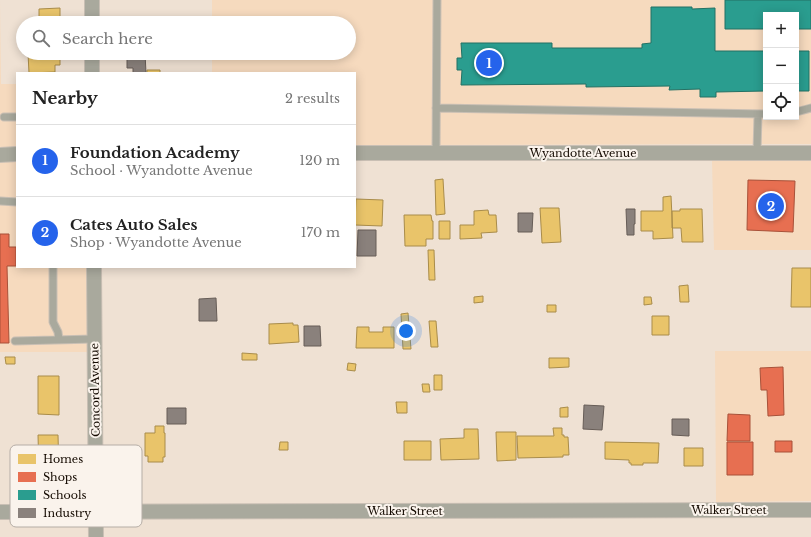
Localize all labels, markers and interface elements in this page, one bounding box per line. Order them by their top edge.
map controls [763,12,799,120]
button: + [763,12,799,48]
search box [16,16,356,60]
icon: search [30,27,52,49]
text: Search here [62,29,153,48]
pin: 1 [476,48,502,78]
button: − [763,48,799,84]
button: locate [763,84,799,120]
text: Nearby [32,88,98,109]
text: 2 results [285,90,340,107]
text: Foundation Academy [70,143,240,162]
street label: Wyandotte Avenue [529,146,636,160]
text: 1 [42,152,48,169]
text: 120 m [299,152,340,169]
text: School · Wyandotte Avenue [70,162,253,179]
pin: 2 [758,191,784,221]
text: Cates Auto Sales [70,215,198,234]
text: 2 [41,224,49,241]
text: 170 m [301,224,340,241]
text: Shop · Wyandotte Avenue [70,234,242,251]
your location [396,321,416,341]
street label: Concord Avenue [87,343,103,437]
legend [10,445,142,527]
text: Homes [43,452,83,466]
text: Shops [43,470,77,484]
text: Schools [43,488,87,502]
street label: Walker Street [690,503,768,517]
street label: Walker Street [366,504,444,518]
text: Industry [43,506,91,520]

